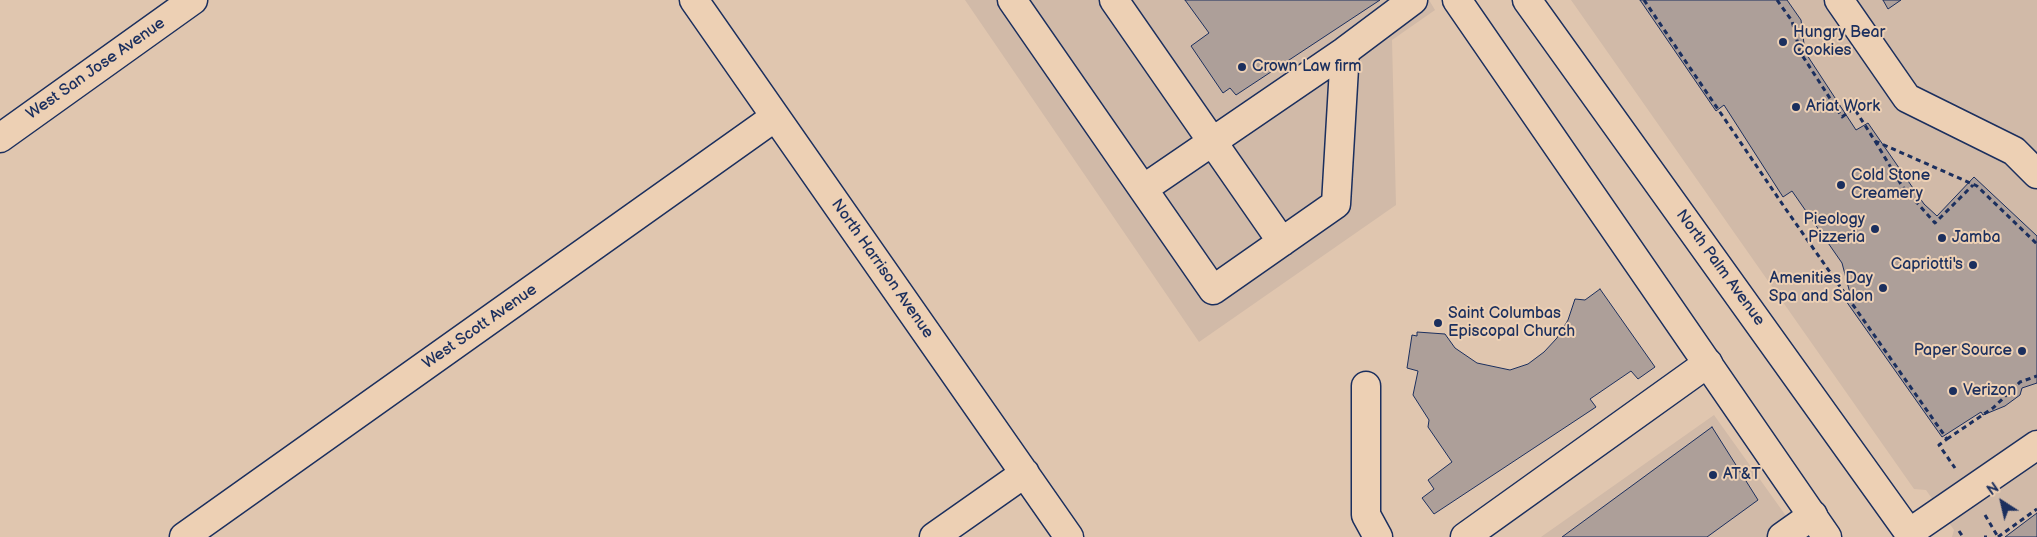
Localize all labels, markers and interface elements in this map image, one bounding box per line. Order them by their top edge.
street label: West San Jose Avenue [23,14,169,124]
place label: Hungry Bear Cookies [1793,23,1885,61]
marker: Hungry Bear Cookies [1777,36,1789,48]
place label: Crown Law firm [1252,57,1362,77]
marker: Crown Law firm [1236,61,1248,73]
place label: Ariat Work [1806,97,1880,117]
marker: Ariat Work [1790,101,1802,113]
place label: Cold Stone Creamery [1851,166,1930,204]
marker: Cold Stone Creamery [1835,179,1847,191]
street label: North Harrison Avenue [827,196,937,342]
street label: North Palm Avenue [1672,206,1768,330]
place label: Pieology Pizzeria [1804,210,1865,248]
marker: Pieology Pizzeria [1869,223,1881,235]
place label: Jamba [1952,228,2001,248]
marker: Jamba [1936,232,1948,244]
place label: Capriotti's [1891,255,1963,275]
marker: Capriotti's [1967,259,1979,271]
place label: Amenities Day Spa and Salon [1769,269,1873,307]
street label: West Scott Avenue [419,280,541,374]
marker: Amenities Day Spa and Salon [1877,282,1889,294]
place label: Saint Columbas Episcopal Church [1448,304,1575,342]
marker: Saint Columbas Episcopal Church [1432,317,1444,329]
place label: Paper Source [1914,341,2012,361]
marker: Paper Source [2016,345,2028,357]
place label: Verizon [1963,381,2016,401]
marker: Verizon [1947,385,1959,397]
place label: AT&T [1723,465,1761,485]
marker: AT&T [1707,469,1719,481]
north arrow [1977,477,2027,527]
text: N [1984,479,2002,499]

